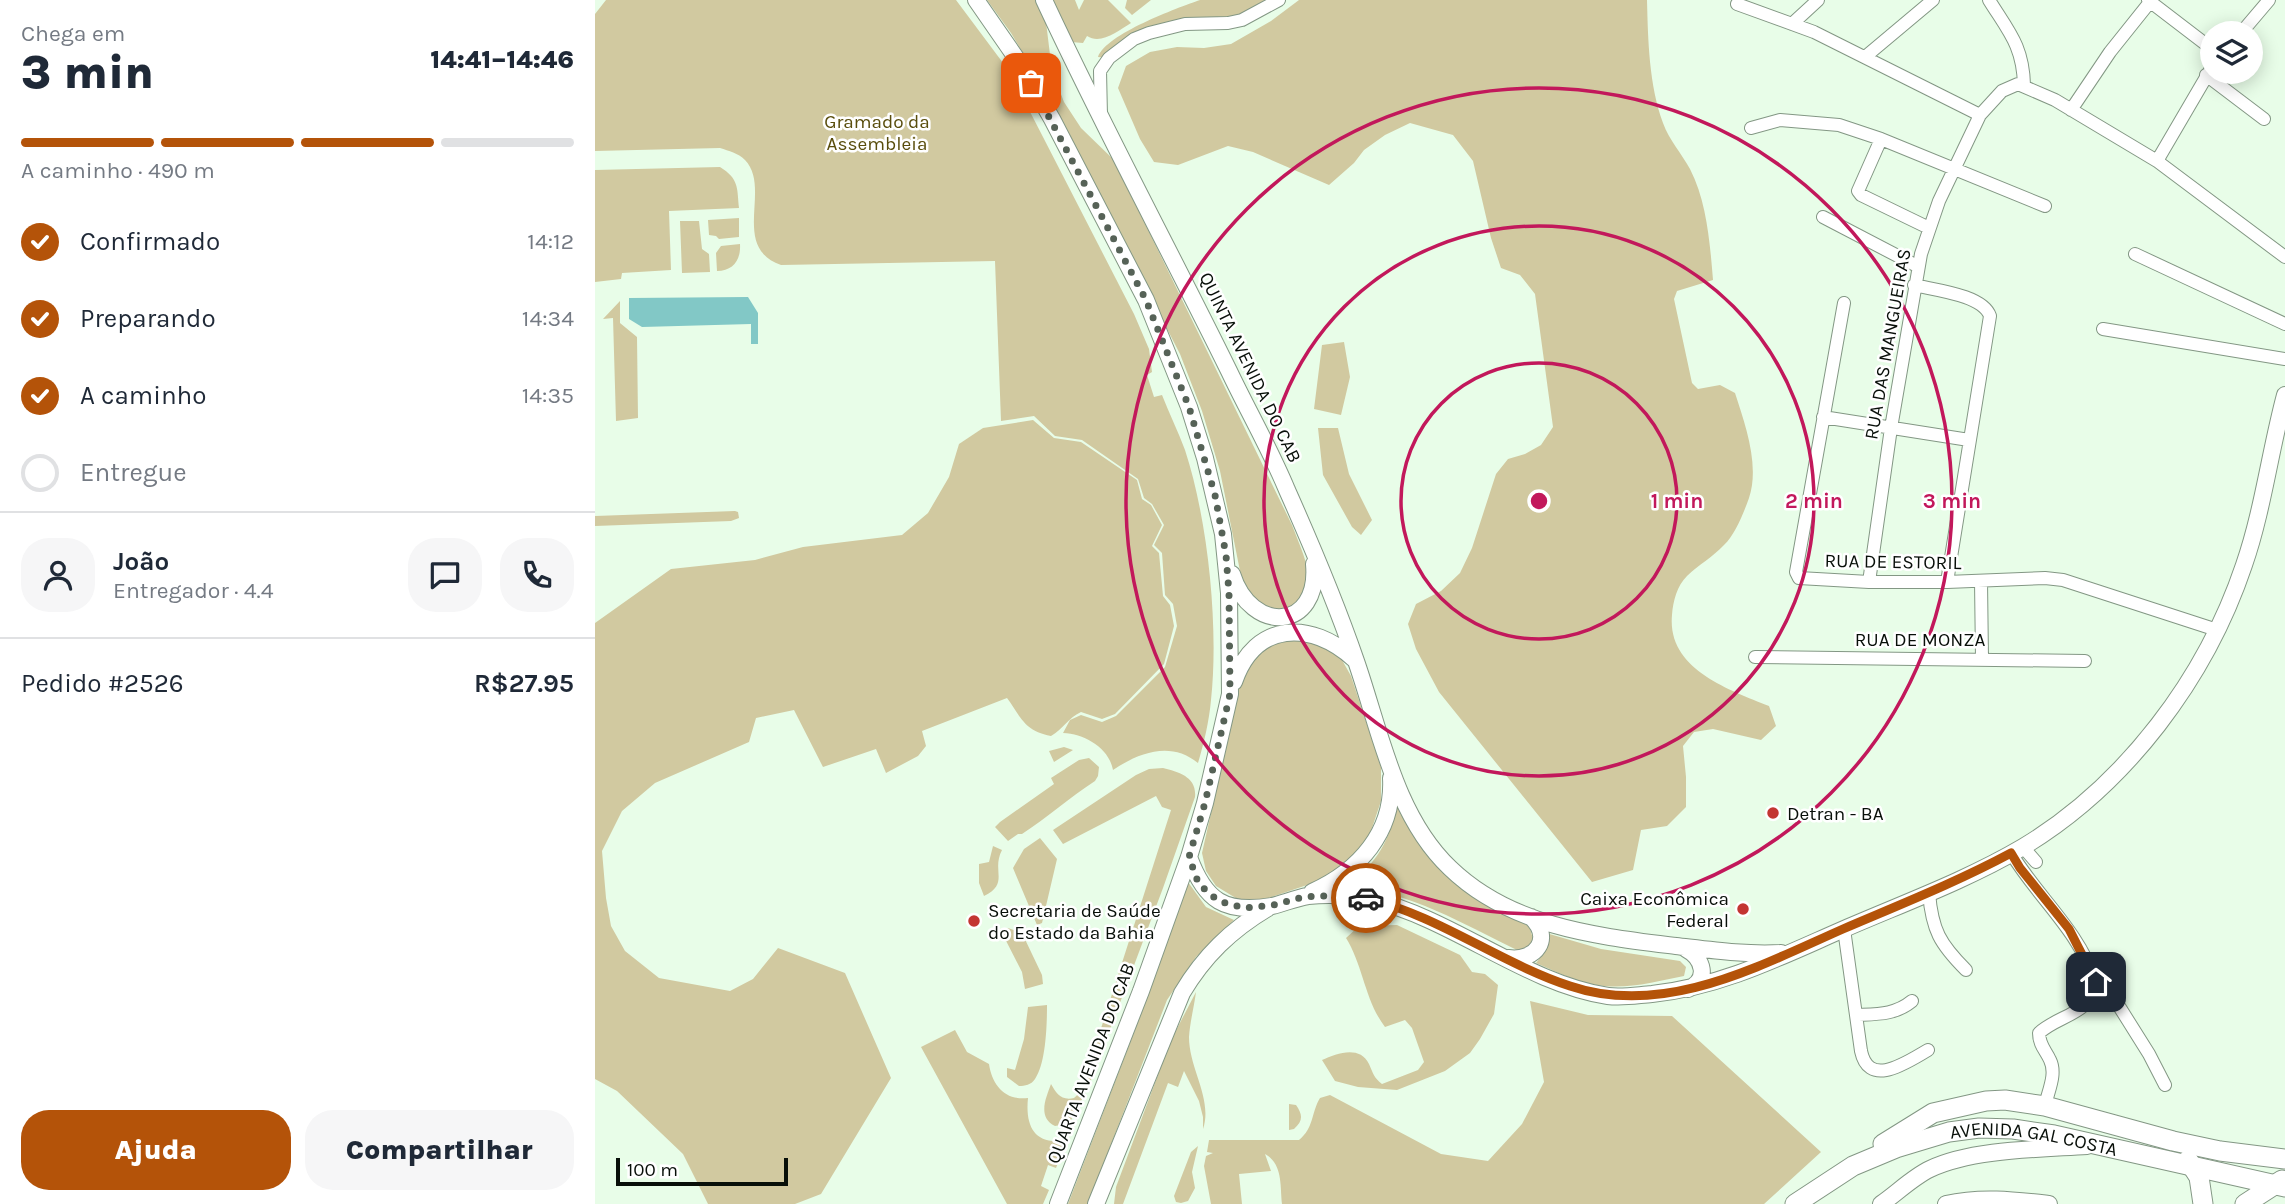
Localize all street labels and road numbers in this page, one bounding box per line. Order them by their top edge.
street label: RUA DAS MANGUEIRAS [1860,247,1916,441]
street label: QUINTA AVENIDA DO CAB [1194,269,1306,466]
street label: RUA DE ESTORIL [1824,550,1962,574]
street label: RUA DE MONZA [1855,629,1985,651]
street label: QUARTA AVENIDA DO CAB [1042,960,1139,1167]
street label: AVENIDA GAL COSTA [1948,1118,2120,1161]

